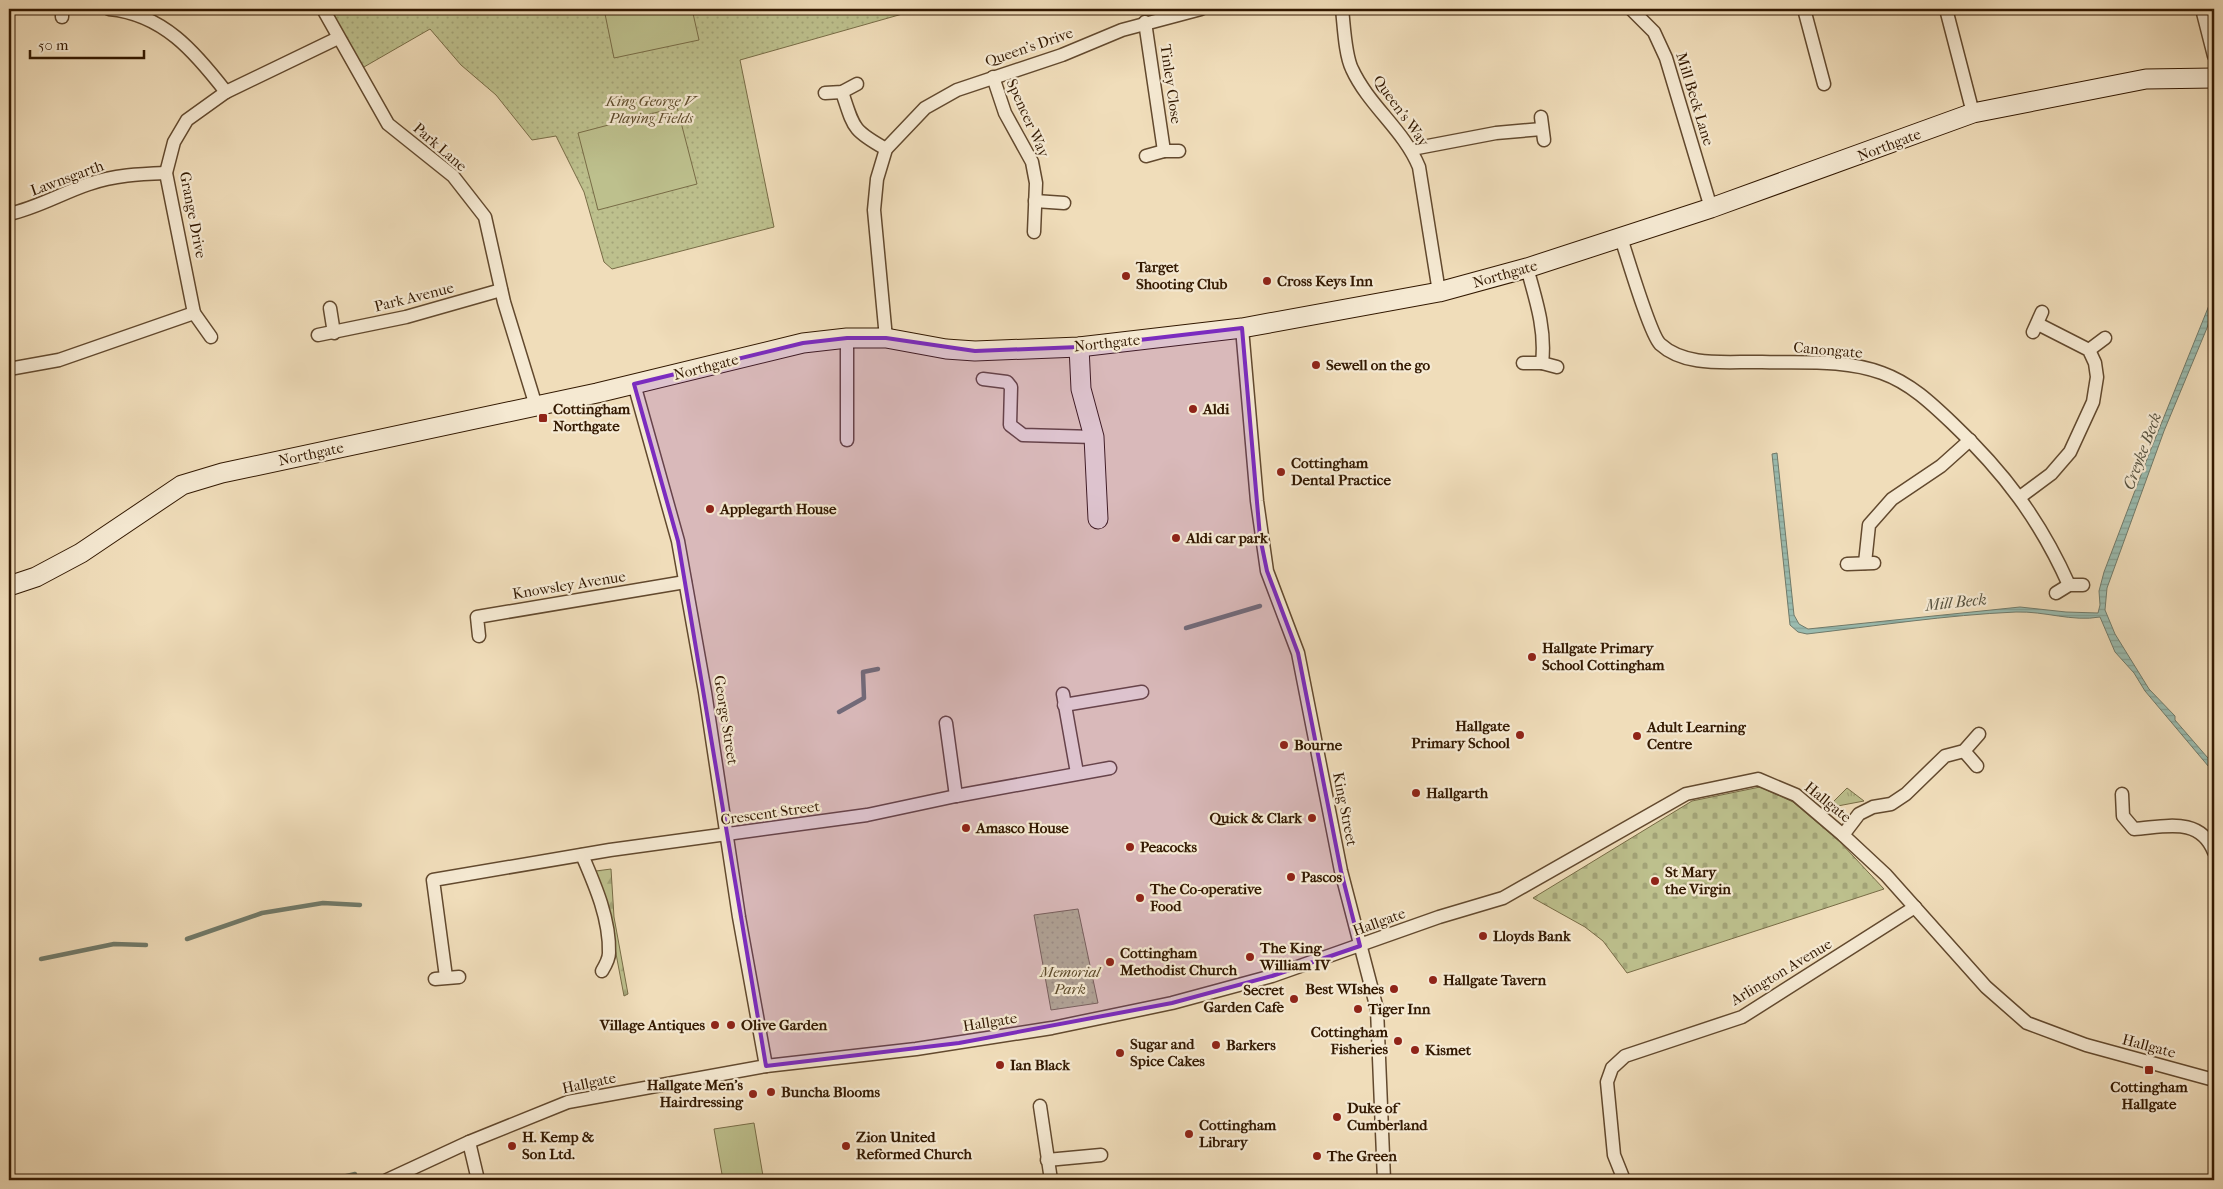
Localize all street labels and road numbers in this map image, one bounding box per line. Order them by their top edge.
street label: Queen's Drive [983,23,1076,70]
street label: Tinley Close [1157,43,1186,125]
street label: Mill Beck Lane [1672,50,1718,148]
street label: Queen's Way [1369,72,1433,151]
street label: Spencer Way [1003,76,1054,161]
street label: Park Lane [410,119,471,176]
street label: Northgate [1855,124,1924,165]
street label: Lawnsgarth [28,156,106,200]
street label: Grange Drive [176,170,210,260]
street label: Northgate [1471,256,1540,292]
street label: Park Avenue [372,278,456,316]
street label: Northgate [1073,331,1142,355]
street label: Canongate [1793,338,1864,362]
street label: Northgate [672,350,741,384]
street label: Northgate [277,438,346,470]
street label: Knowsley Avenue [511,567,627,603]
street label: George Street [710,674,742,767]
street label: King Street [1329,771,1361,848]
street label: Hallgate [1801,778,1855,827]
street label: Crescent Street [719,797,821,829]
street label: Hallgate [1350,904,1408,940]
street label: Arlington Avenue [1726,934,1835,1010]
street label: Hallgate [962,1009,1019,1035]
street label: Hallgate [2120,1030,2178,1062]
street label: Hallgate [560,1068,618,1097]

